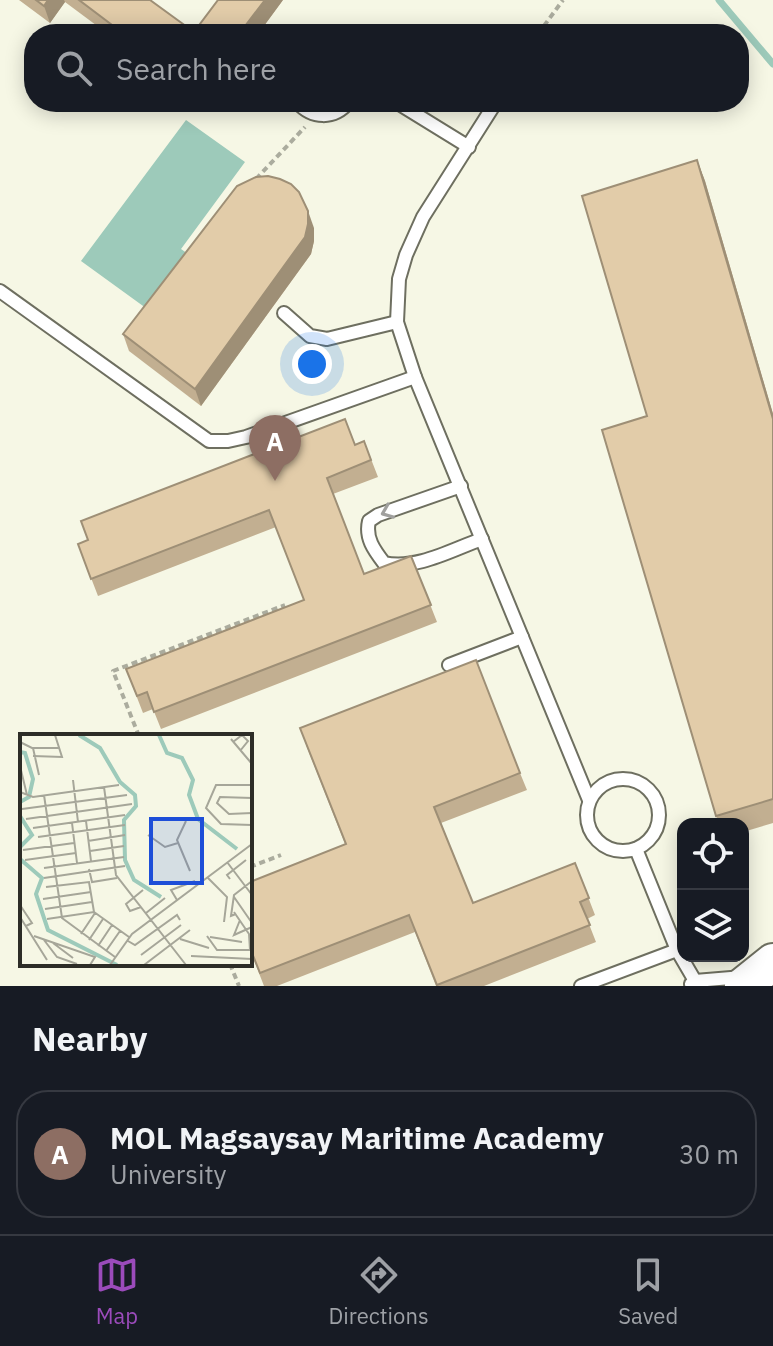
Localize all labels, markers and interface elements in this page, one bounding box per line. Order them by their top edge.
search box [24,24,749,112]
icon: search [52,46,96,90]
text: Search here [116,49,277,88]
your location [292,344,332,384]
pin: A [249,415,301,481]
one-way arrow [381,502,395,519]
inset map [20,734,252,966]
map controls [677,818,749,962]
button: locate [677,818,749,890]
button: layers [677,890,749,962]
text: Nearby [32,1016,147,1060]
text: MOL Magsaysay Maritime Academy [110,1118,604,1157]
text: A [51,1137,69,1171]
text: 30 m [679,1137,739,1171]
text: University [110,1157,227,1191]
tab: Map [95,1253,139,1330]
tab: Directions [329,1253,429,1330]
tab: Saved [618,1253,678,1330]

